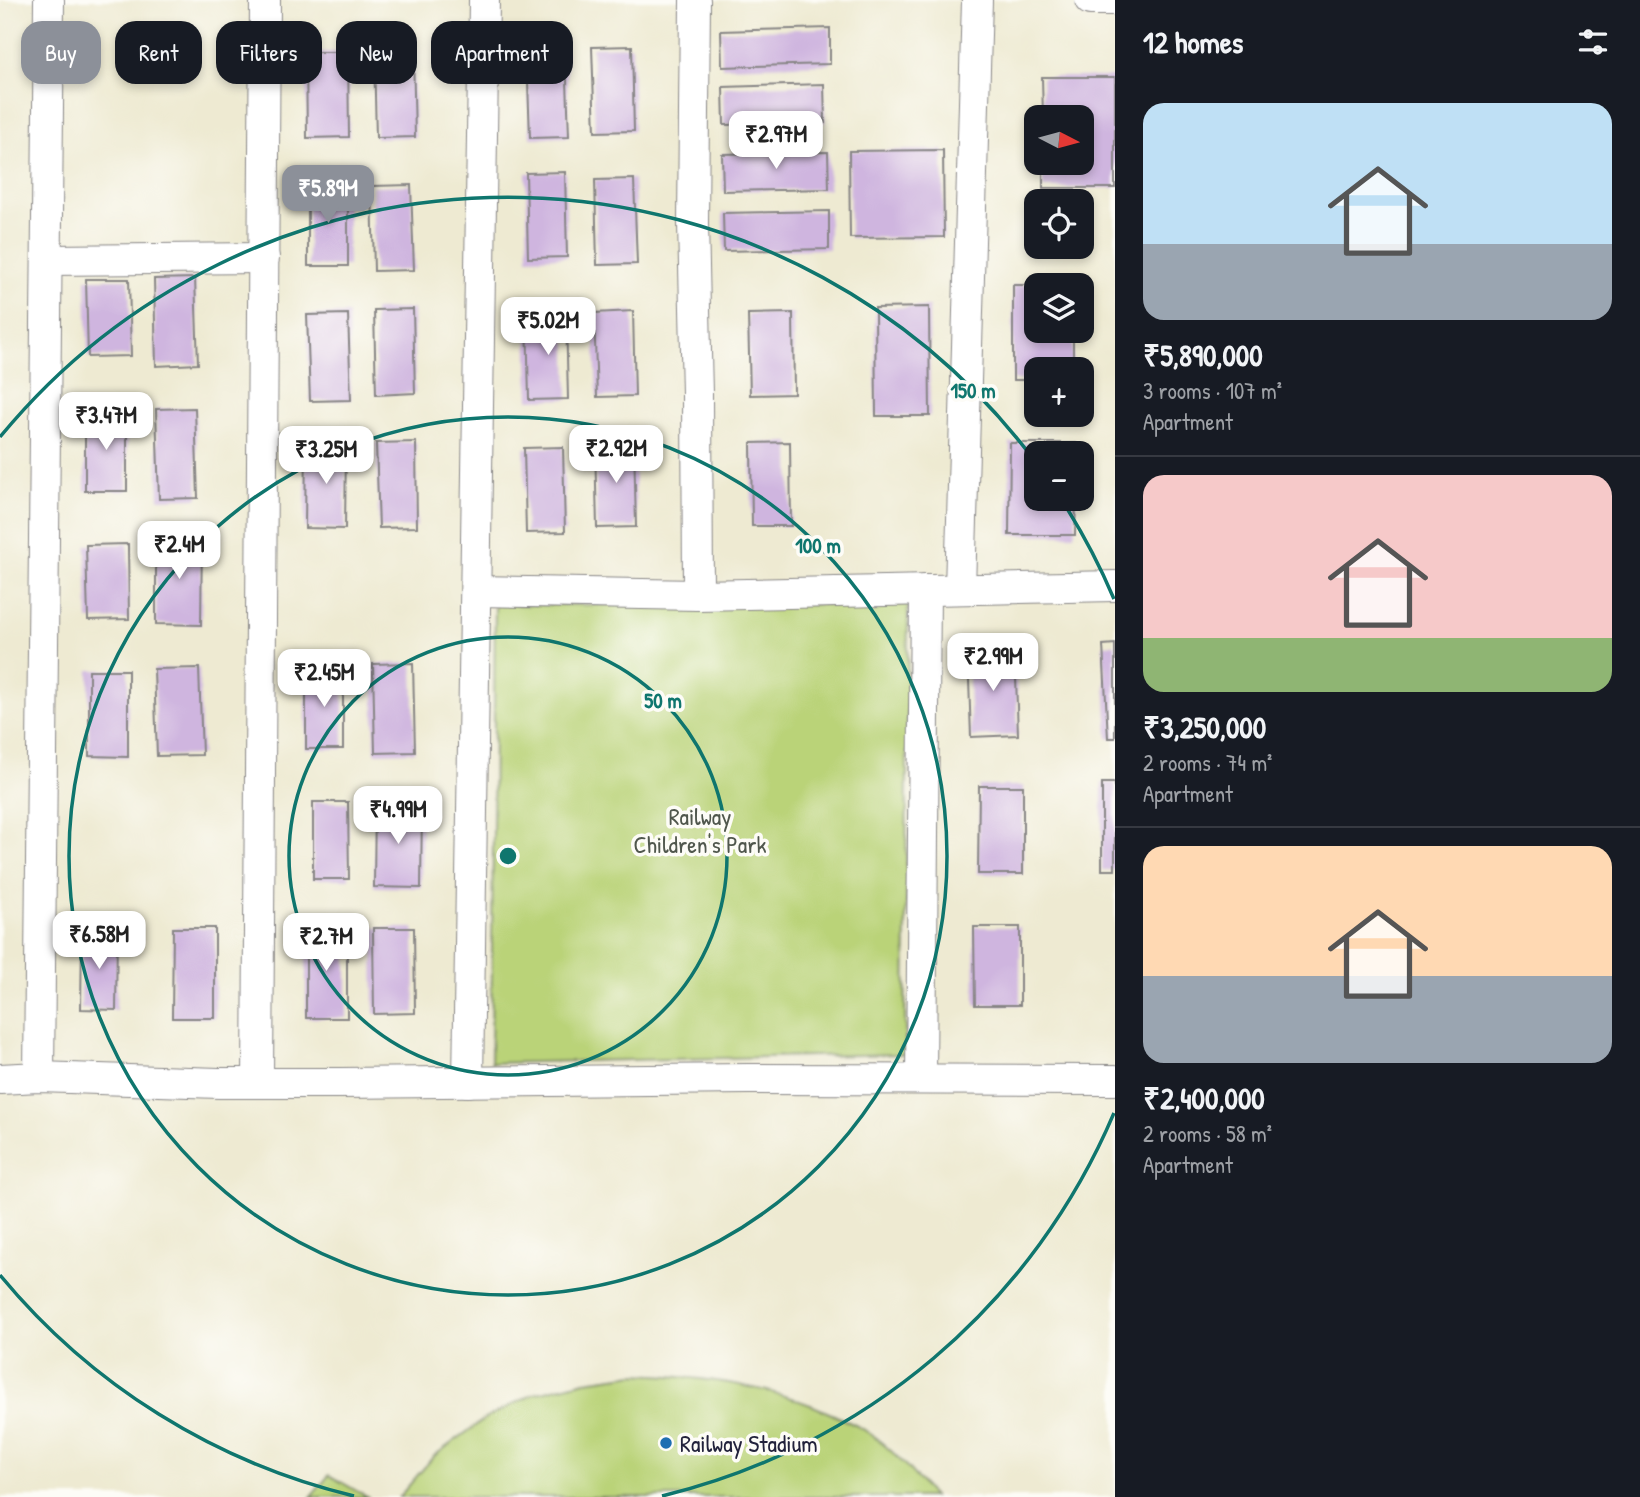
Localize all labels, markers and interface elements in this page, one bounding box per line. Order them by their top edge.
chip: Buy [21,21,101,84]
chip: Rent [115,21,202,84]
chip: Filters [216,21,322,84]
chip: New [336,21,417,84]
chip: Apartment [431,21,573,84]
text: 12 homes [1143,22,1243,62]
icon: filters [1574,23,1612,61]
north arrow [1024,105,1094,175]
map controls [1024,105,1094,511]
pin: ₹2.97M [719,111,833,171]
text: ₹2.97M [745,118,807,149]
icon: home [1315,148,1441,274]
pin: ₹5.89M [271,166,385,225]
text: ₹5.89M [298,172,358,203]
button: locate [1024,189,1094,259]
button: layers [1024,273,1094,343]
pin: ₹5.02M [491,298,605,357]
text: ₹5.02M [517,304,579,335]
text: ₹5,890,000 [1143,335,1263,375]
button: + [1024,357,1094,427]
text: 3 rooms · 107 m² [1143,375,1282,406]
text: 150 m [950,376,996,405]
pin: ₹3.47M [49,392,163,452]
text: ₹3.47M [75,399,137,430]
text: Apartment [1143,406,1233,437]
pin: ₹3.25M [269,426,383,486]
pin: ₹2.92M [559,426,673,485]
text: ₹2.92M [585,432,647,463]
text: ₹3.25M [295,433,357,464]
button: − [1024,441,1094,511]
icon: home [1315,520,1441,646]
pin: ₹2.4M [130,522,228,581]
text: ₹2.4M [153,528,205,559]
text: 100 m [795,531,841,560]
pin: ₹2.99M [936,634,1050,693]
text: ₹2.99M [963,640,1023,671]
pin: ₹2.45M [267,650,381,709]
text: ₹2.45M [294,656,354,687]
text: 50 m [644,686,682,715]
text: ₹3,250,000 [1143,707,1266,747]
text: 2 rooms · 74 m² [1143,747,1272,778]
text: Apartment [1143,778,1233,809]
pin: ₹4.99M [341,786,455,846]
text: ₹4.99M [369,793,427,824]
park label: Railway Children's Park [634,800,766,860]
centre of rings [496,844,520,868]
icon: home [1315,891,1441,1017]
pin: ₹6.58M [42,912,156,971]
pin: ₹2.7M [277,914,375,973]
text: ₹6.58M [69,918,129,949]
text: ₹2.7M [299,920,353,951]
text: ₹2,400,000 [1143,1078,1265,1118]
text: 2 rooms · 58 m² [1143,1118,1272,1149]
text: Apartment [1143,1149,1233,1180]
place label: Railway Stadium [680,1427,818,1459]
marker: Railway Stadium [658,1435,674,1451]

